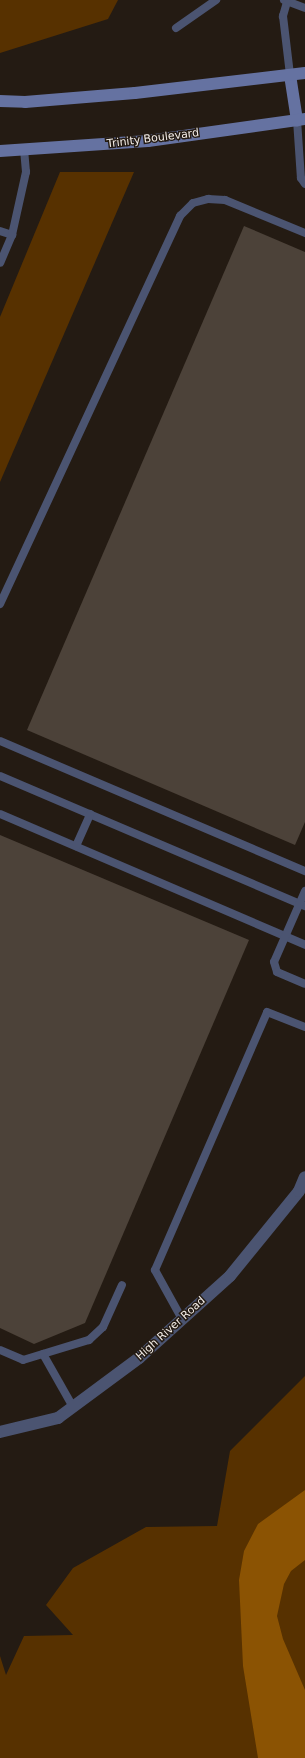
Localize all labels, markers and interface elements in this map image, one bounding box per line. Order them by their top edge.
street label: Trinity Boulevard [106,127,200,151]
street label: High River Road [134,1295,208,1363]

